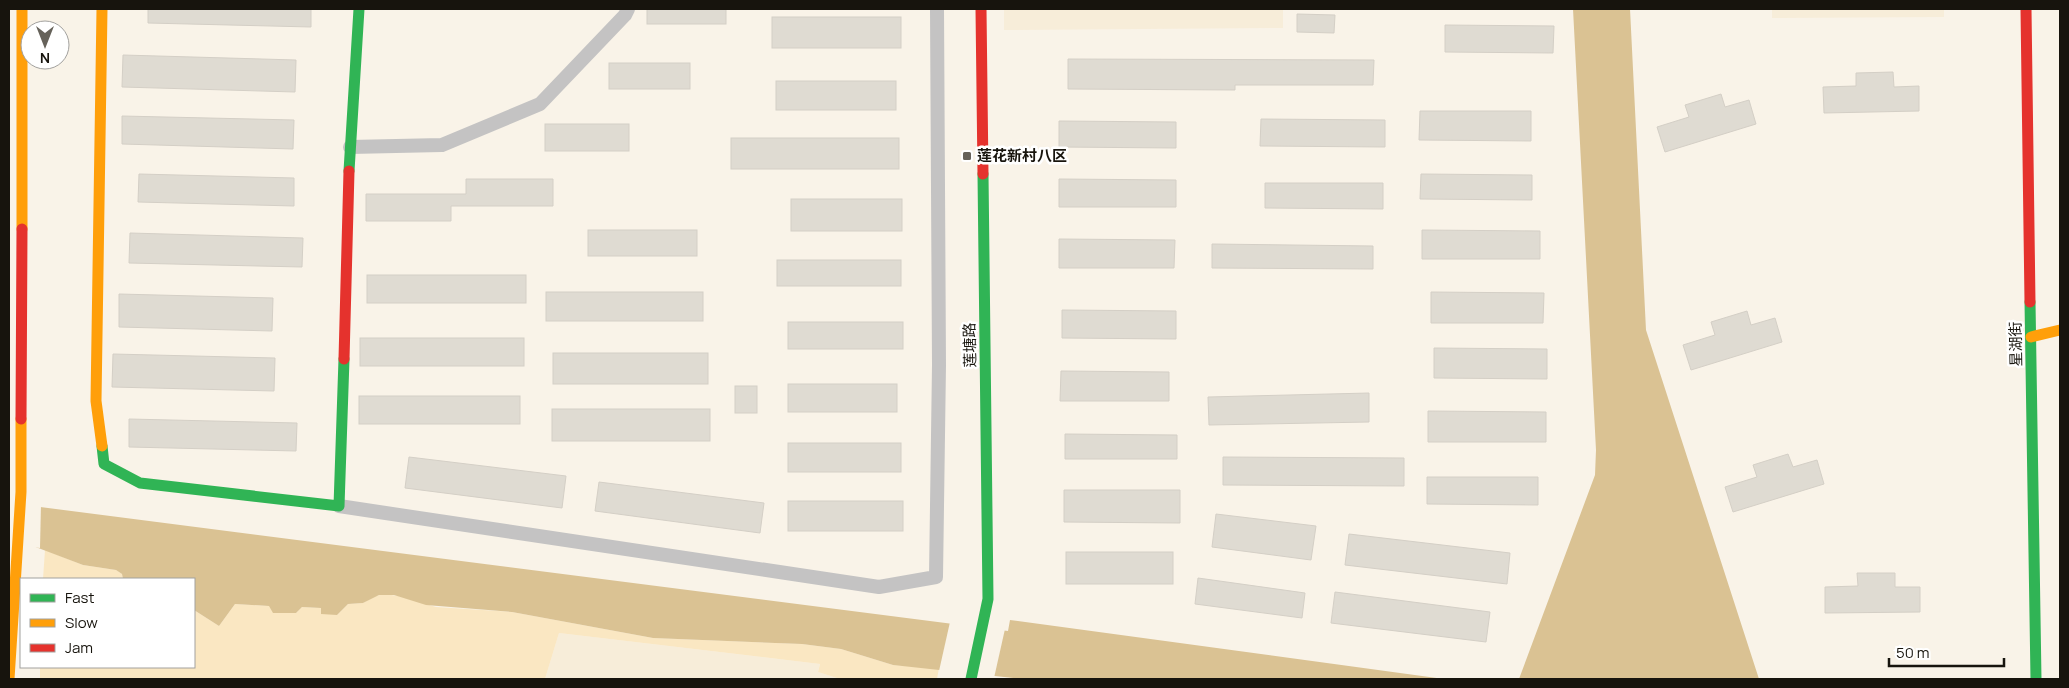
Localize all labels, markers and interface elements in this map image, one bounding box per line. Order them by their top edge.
north arrow [20,20,70,70]
text: N [40,49,50,68]
place label: 莲花新村八区 [977,145,1067,166]
marker: 莲花新村八区 [961,150,973,162]
street label: 星湖街 [2005,321,2026,367]
street label: 莲塘路 [959,322,980,368]
legend [20,578,195,668]
text: Fast [65,587,94,608]
text: Slow [65,612,98,633]
scale bar [1889,636,2004,668]
text: Jam [65,637,93,658]
text: 50 m [1896,642,1930,663]

